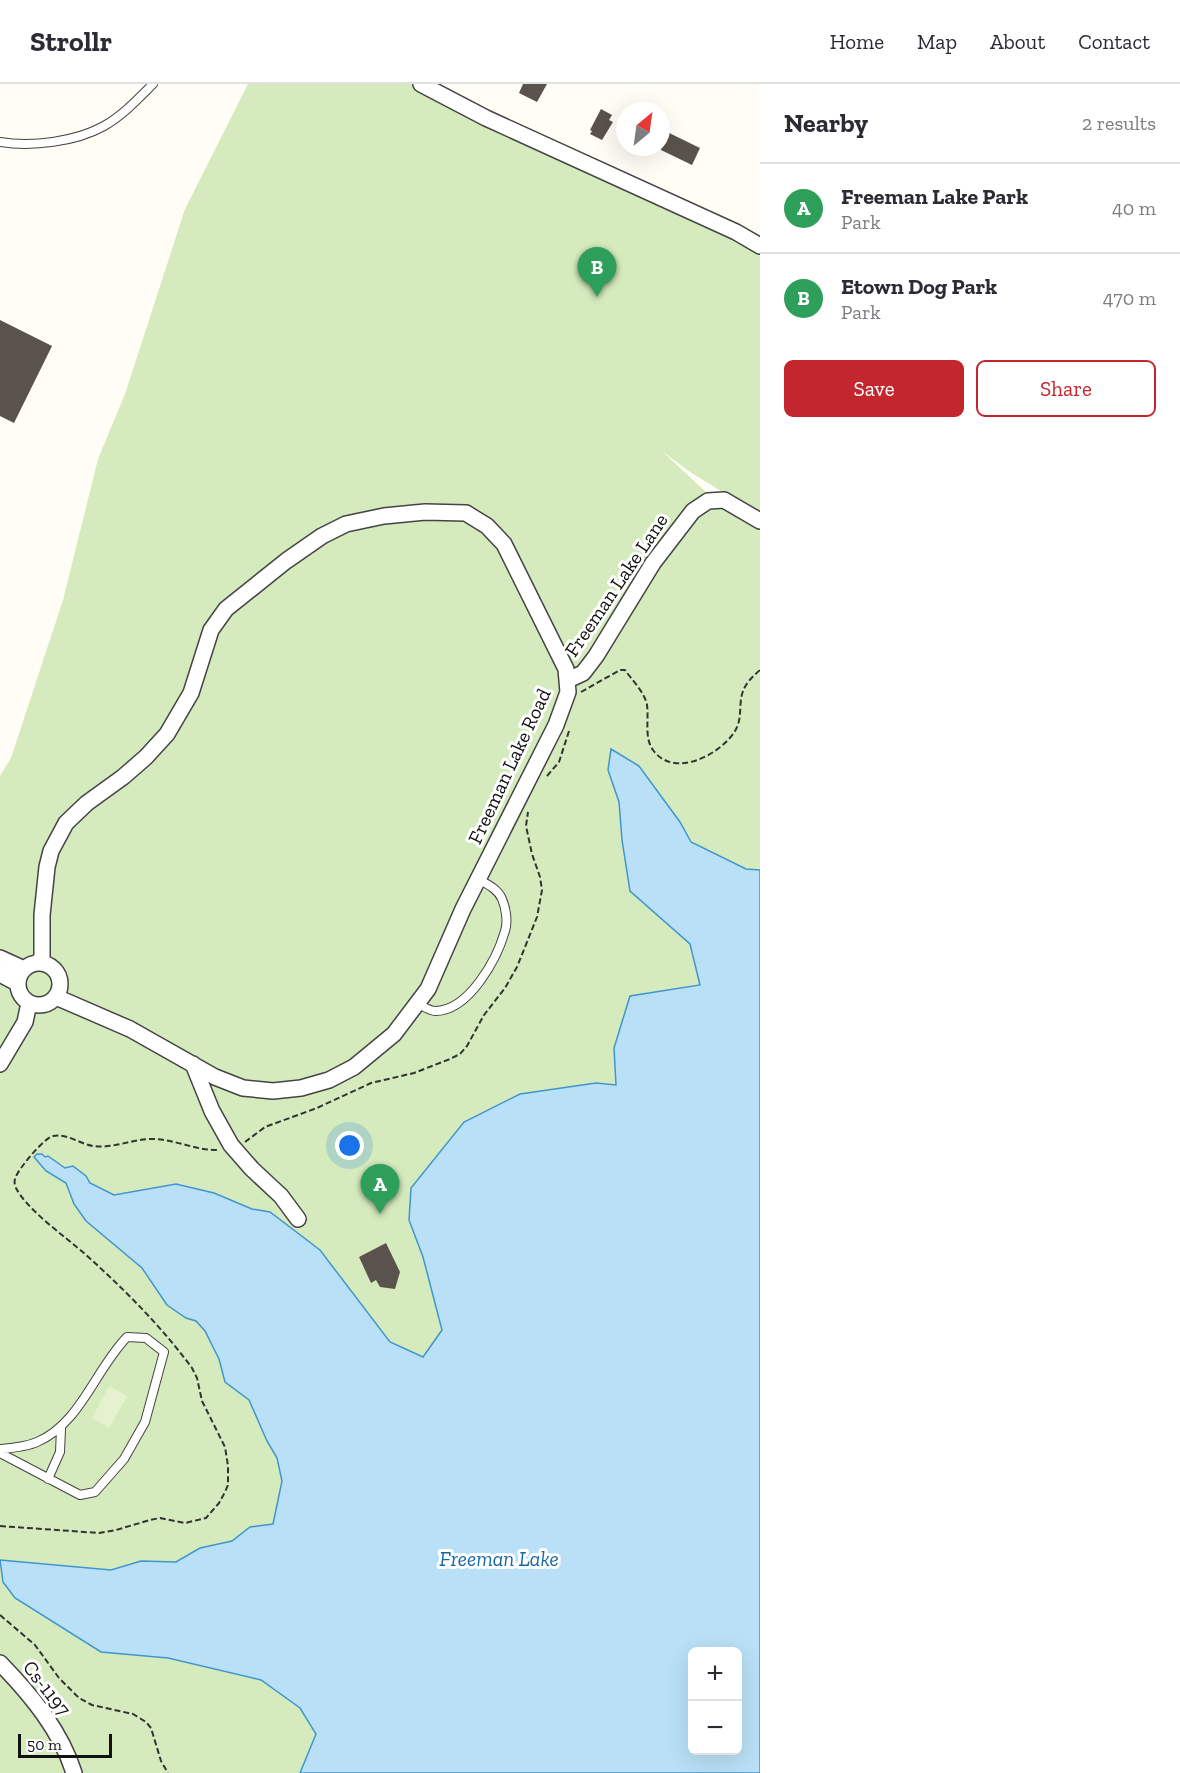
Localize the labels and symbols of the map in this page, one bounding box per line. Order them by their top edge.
north arrow [616,102,670,156]
pin: B [578,248,616,297]
street label: Freeman Lake Lane [559,509,673,661]
street label: Freeman Lake Road [462,684,556,848]
your location [335,1131,364,1160]
pin: A [360,1164,400,1214]
water label: Freeman Lake [439,1546,559,1571]
street label: Cs-1197 [18,1656,76,1721]
scale bar [18,1731,112,1758]

